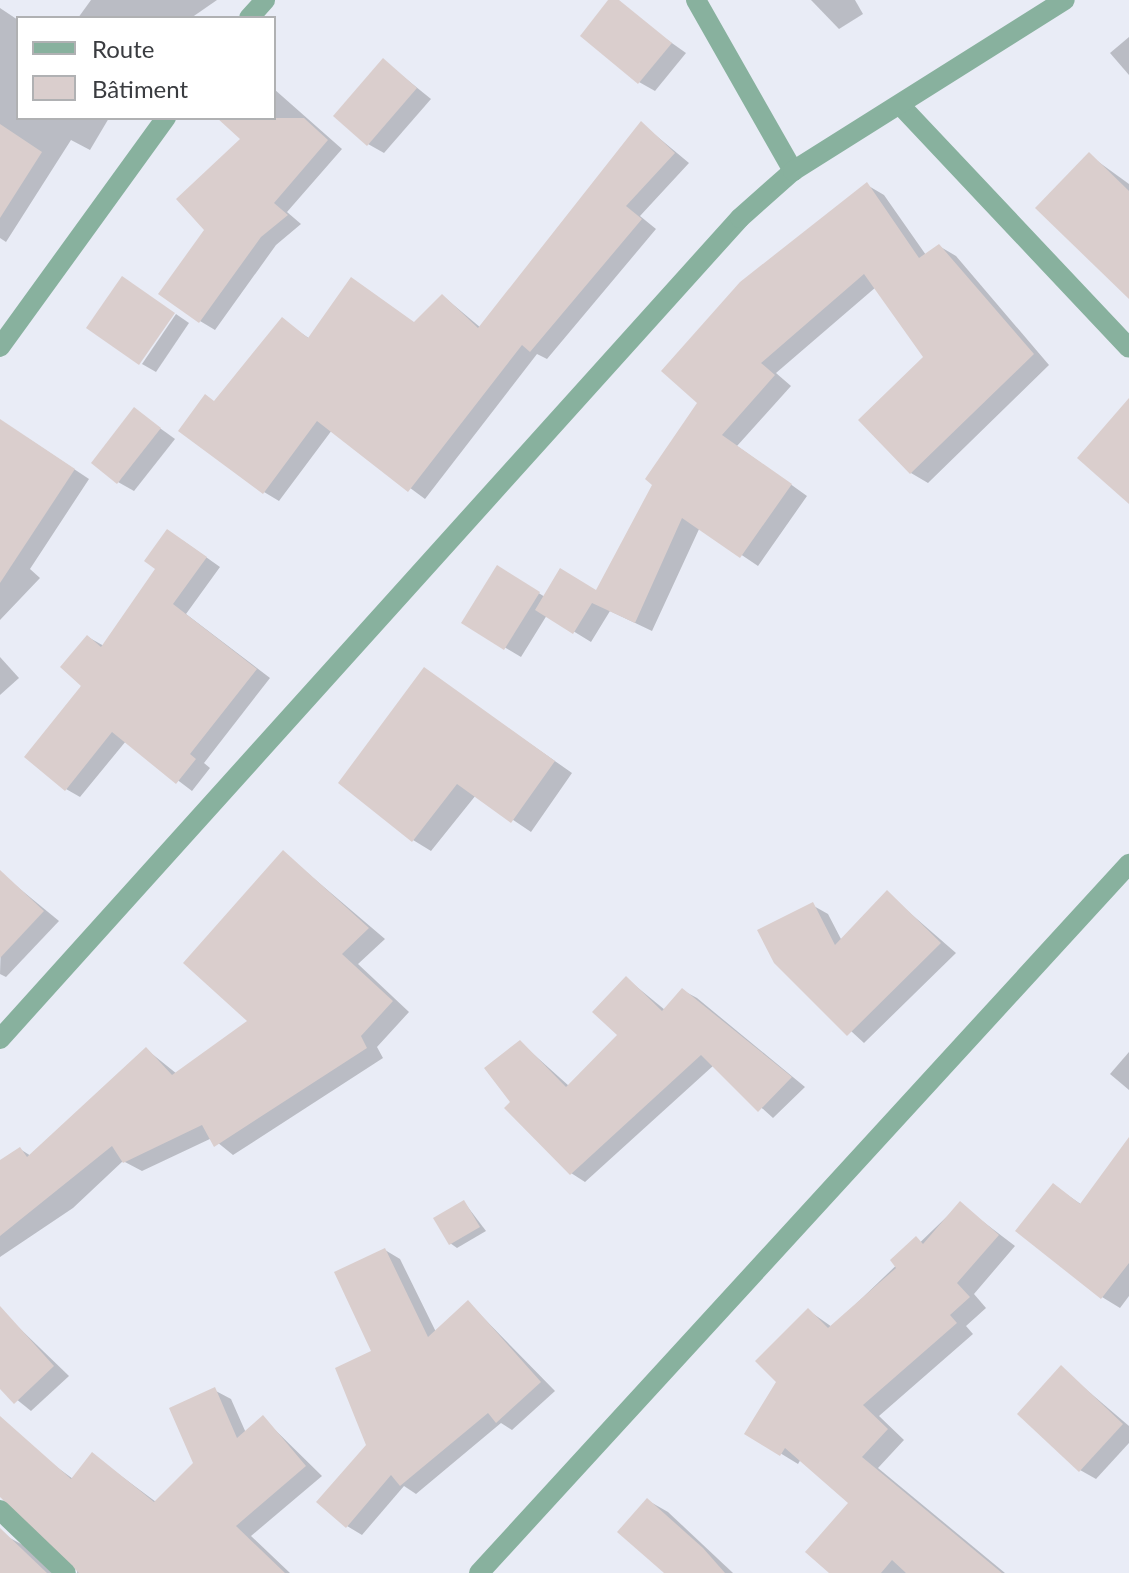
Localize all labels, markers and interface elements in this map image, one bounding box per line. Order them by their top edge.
legend [16,16,276,120]
text: Route [92,34,154,63]
text: Bâtiment [92,74,188,103]

